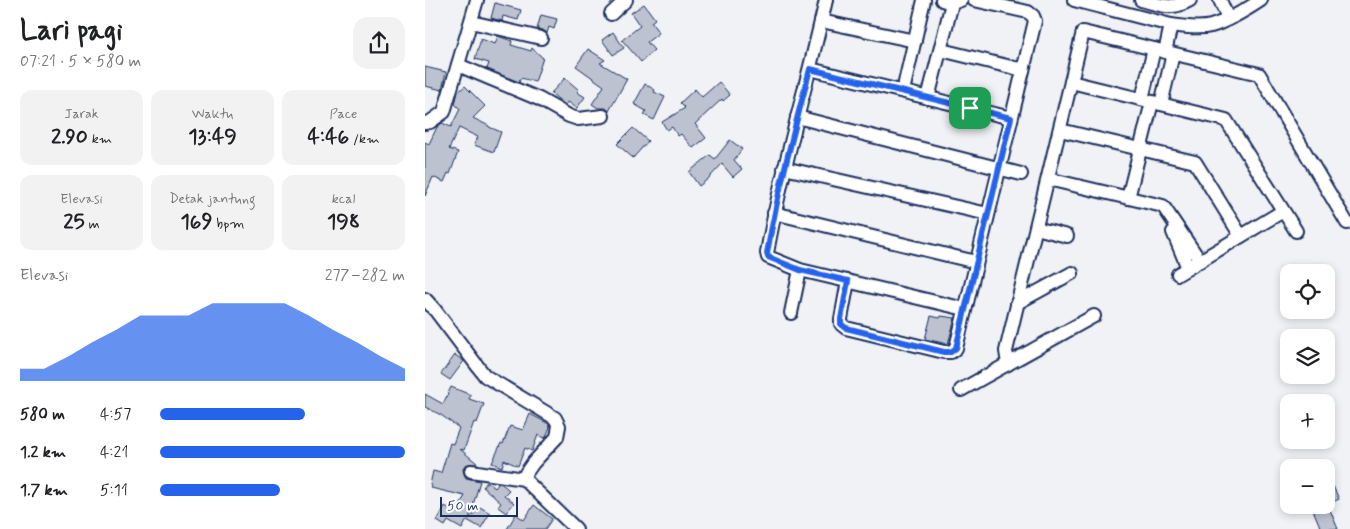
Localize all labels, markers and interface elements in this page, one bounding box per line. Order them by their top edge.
text: Lari pagi [20,13,123,50]
button: share [353,17,405,69]
text: 07:21 · 5 × 580 m [20,51,141,72]
pin [949,87,991,129]
icon: arrive [956,94,984,122]
text: Jarak [64,105,99,123]
text: Waktu [192,105,233,123]
text: Pace [330,105,357,123]
text: 2.90 [51,123,88,151]
text: 13:49 [188,123,237,151]
text: 4:46 [308,123,349,151]
text: km [88,130,112,148]
text: /km [349,130,379,148]
text: Elevasi [60,190,103,208]
text: Detak jantung [169,190,256,208]
text: kcal [332,190,355,208]
text: 25 [63,208,85,236]
text: 169 [180,208,213,236]
text: 198 [327,208,360,236]
text: m [85,215,100,233]
text: bpm [213,215,245,233]
map controls [1280,264,1335,514]
button: locate [1280,264,1335,319]
text: Elevasi [20,265,68,286]
text: 277–282 m [325,265,405,286]
button: layers [1280,329,1335,384]
button: + [1280,394,1335,449]
text: 580 m [20,404,65,425]
text: 4:57 [100,404,131,425]
text: 1.2 km [20,442,66,463]
text: 4:21 [100,442,128,463]
button: − [1280,459,1335,514]
text: 1.7 km [20,480,68,501]
text: 5:11 [100,480,128,501]
scale bar [440,494,517,517]
text: 50 m [447,497,478,515]

